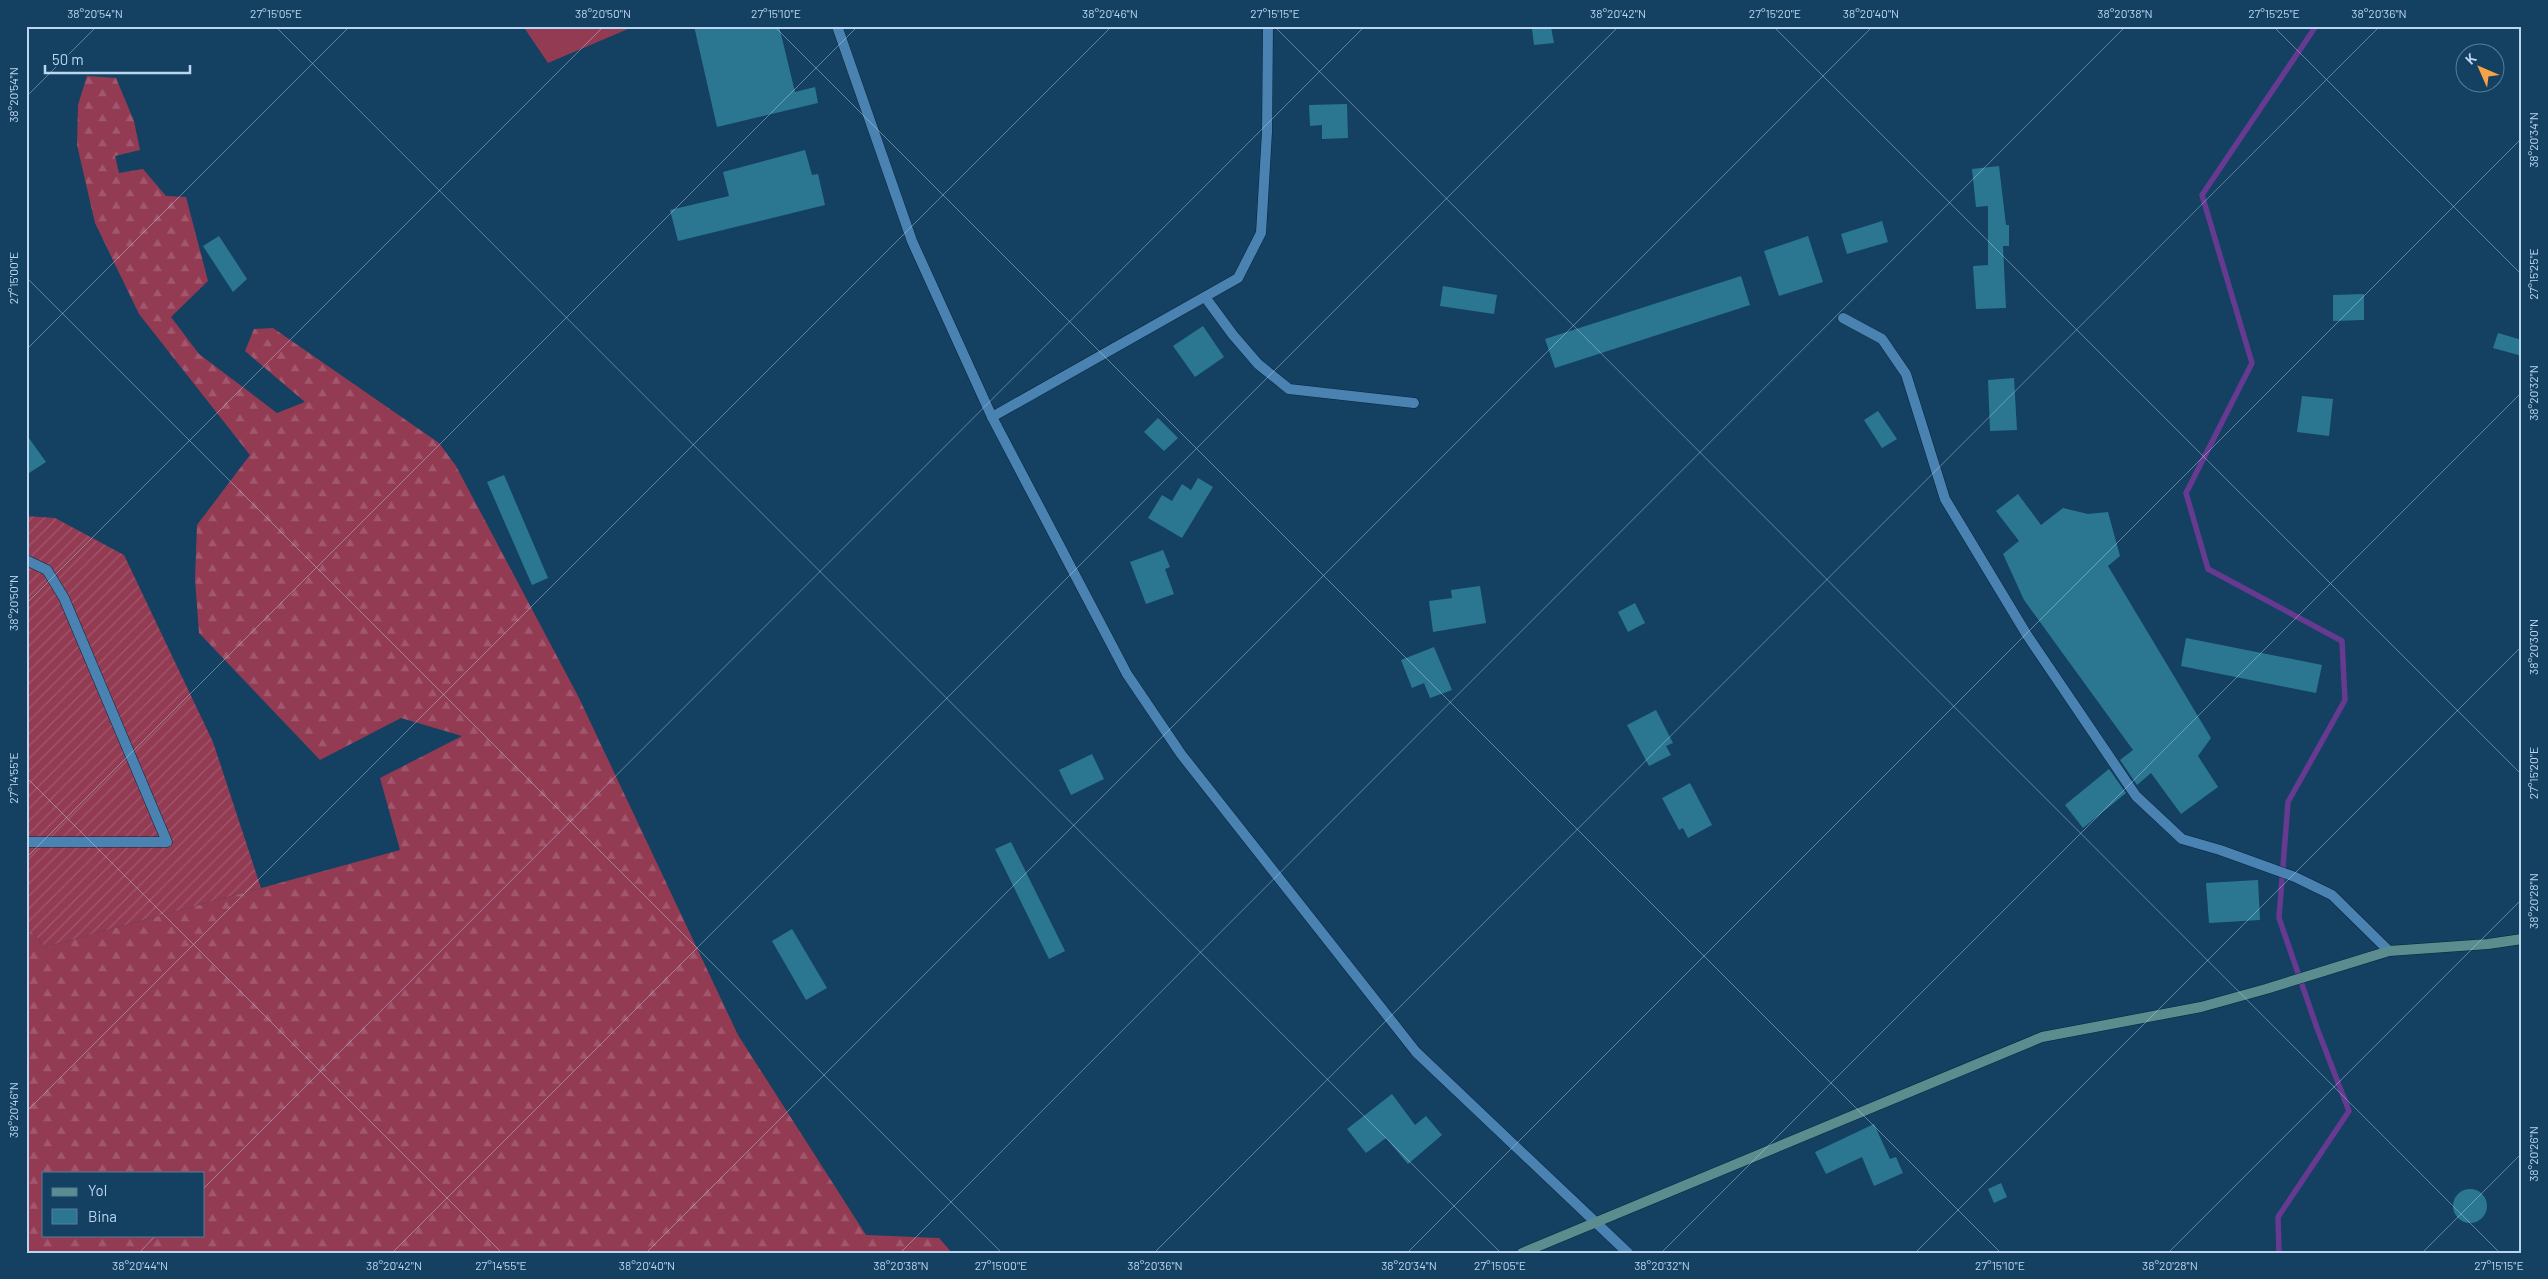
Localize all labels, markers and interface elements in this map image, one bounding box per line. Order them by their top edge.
text: 38°20'54"N [67,6,123,20]
text: 27°15'05"E [250,6,302,20]
text: 38°20'50"N [575,6,631,20]
text: 27°15'10"E [751,6,801,20]
text: 38°20'46"N [1082,6,1138,20]
text: 27°15'15"E [1250,6,1300,20]
text: 38°20'42"N [1590,6,1646,20]
text: 27°15'20"E [1749,6,1801,20]
text: 38°20'40"N [1843,6,1899,20]
text: 38°20'38"N [2097,6,2153,20]
text: 27°15'25"E [2248,6,2300,20]
text: 38°20'36"N [2351,6,2407,20]
scale bar [45,42,190,74]
north arrow [2456,42,2506,92]
text: K [2461,49,2480,68]
text: 50 m [52,50,84,68]
text: 38°20'54"N [6,67,20,123]
text: 38°20'34"N [2526,112,2540,168]
text: 27°15'25"E [2526,248,2540,300]
text: 27°15'00"E [6,252,20,304]
text: 38°20'32"N [2526,365,2540,421]
text: 38°20'50"N [6,575,20,631]
text: 38°20'30"N [2526,619,2540,675]
text: 27°15'20"E [2526,747,2540,799]
text: 27°14'55"E [6,752,20,804]
text: 38°20'28"N [2526,873,2540,929]
text: 38°20'46"N [6,1082,20,1138]
text: 38°20'26"N [2526,1126,2540,1182]
legend [42,1172,205,1236]
text: Yol [88,1181,107,1199]
text: Bina [88,1207,117,1225]
text: 38°20'44"N [112,1258,168,1272]
text: 38°20'42"N [366,1258,422,1272]
text: 27°14'55"E [475,1258,527,1272]
text: 38°20'40"N [619,1258,675,1272]
text: 38°20'38"N [873,1258,929,1272]
text: 27°15'00"E [975,1258,1027,1272]
text: 38°20'36"N [1127,1258,1183,1272]
text: 38°20'34"N [1381,1258,1437,1272]
text: 27°15'05"E [1474,1258,1526,1272]
text: 38°20'32"N [1634,1258,1690,1272]
text: 27°15'10"E [1975,1258,2025,1272]
text: 38°20'28"N [2142,1258,2198,1272]
text: 27°15'15"E [2474,1258,2524,1272]

